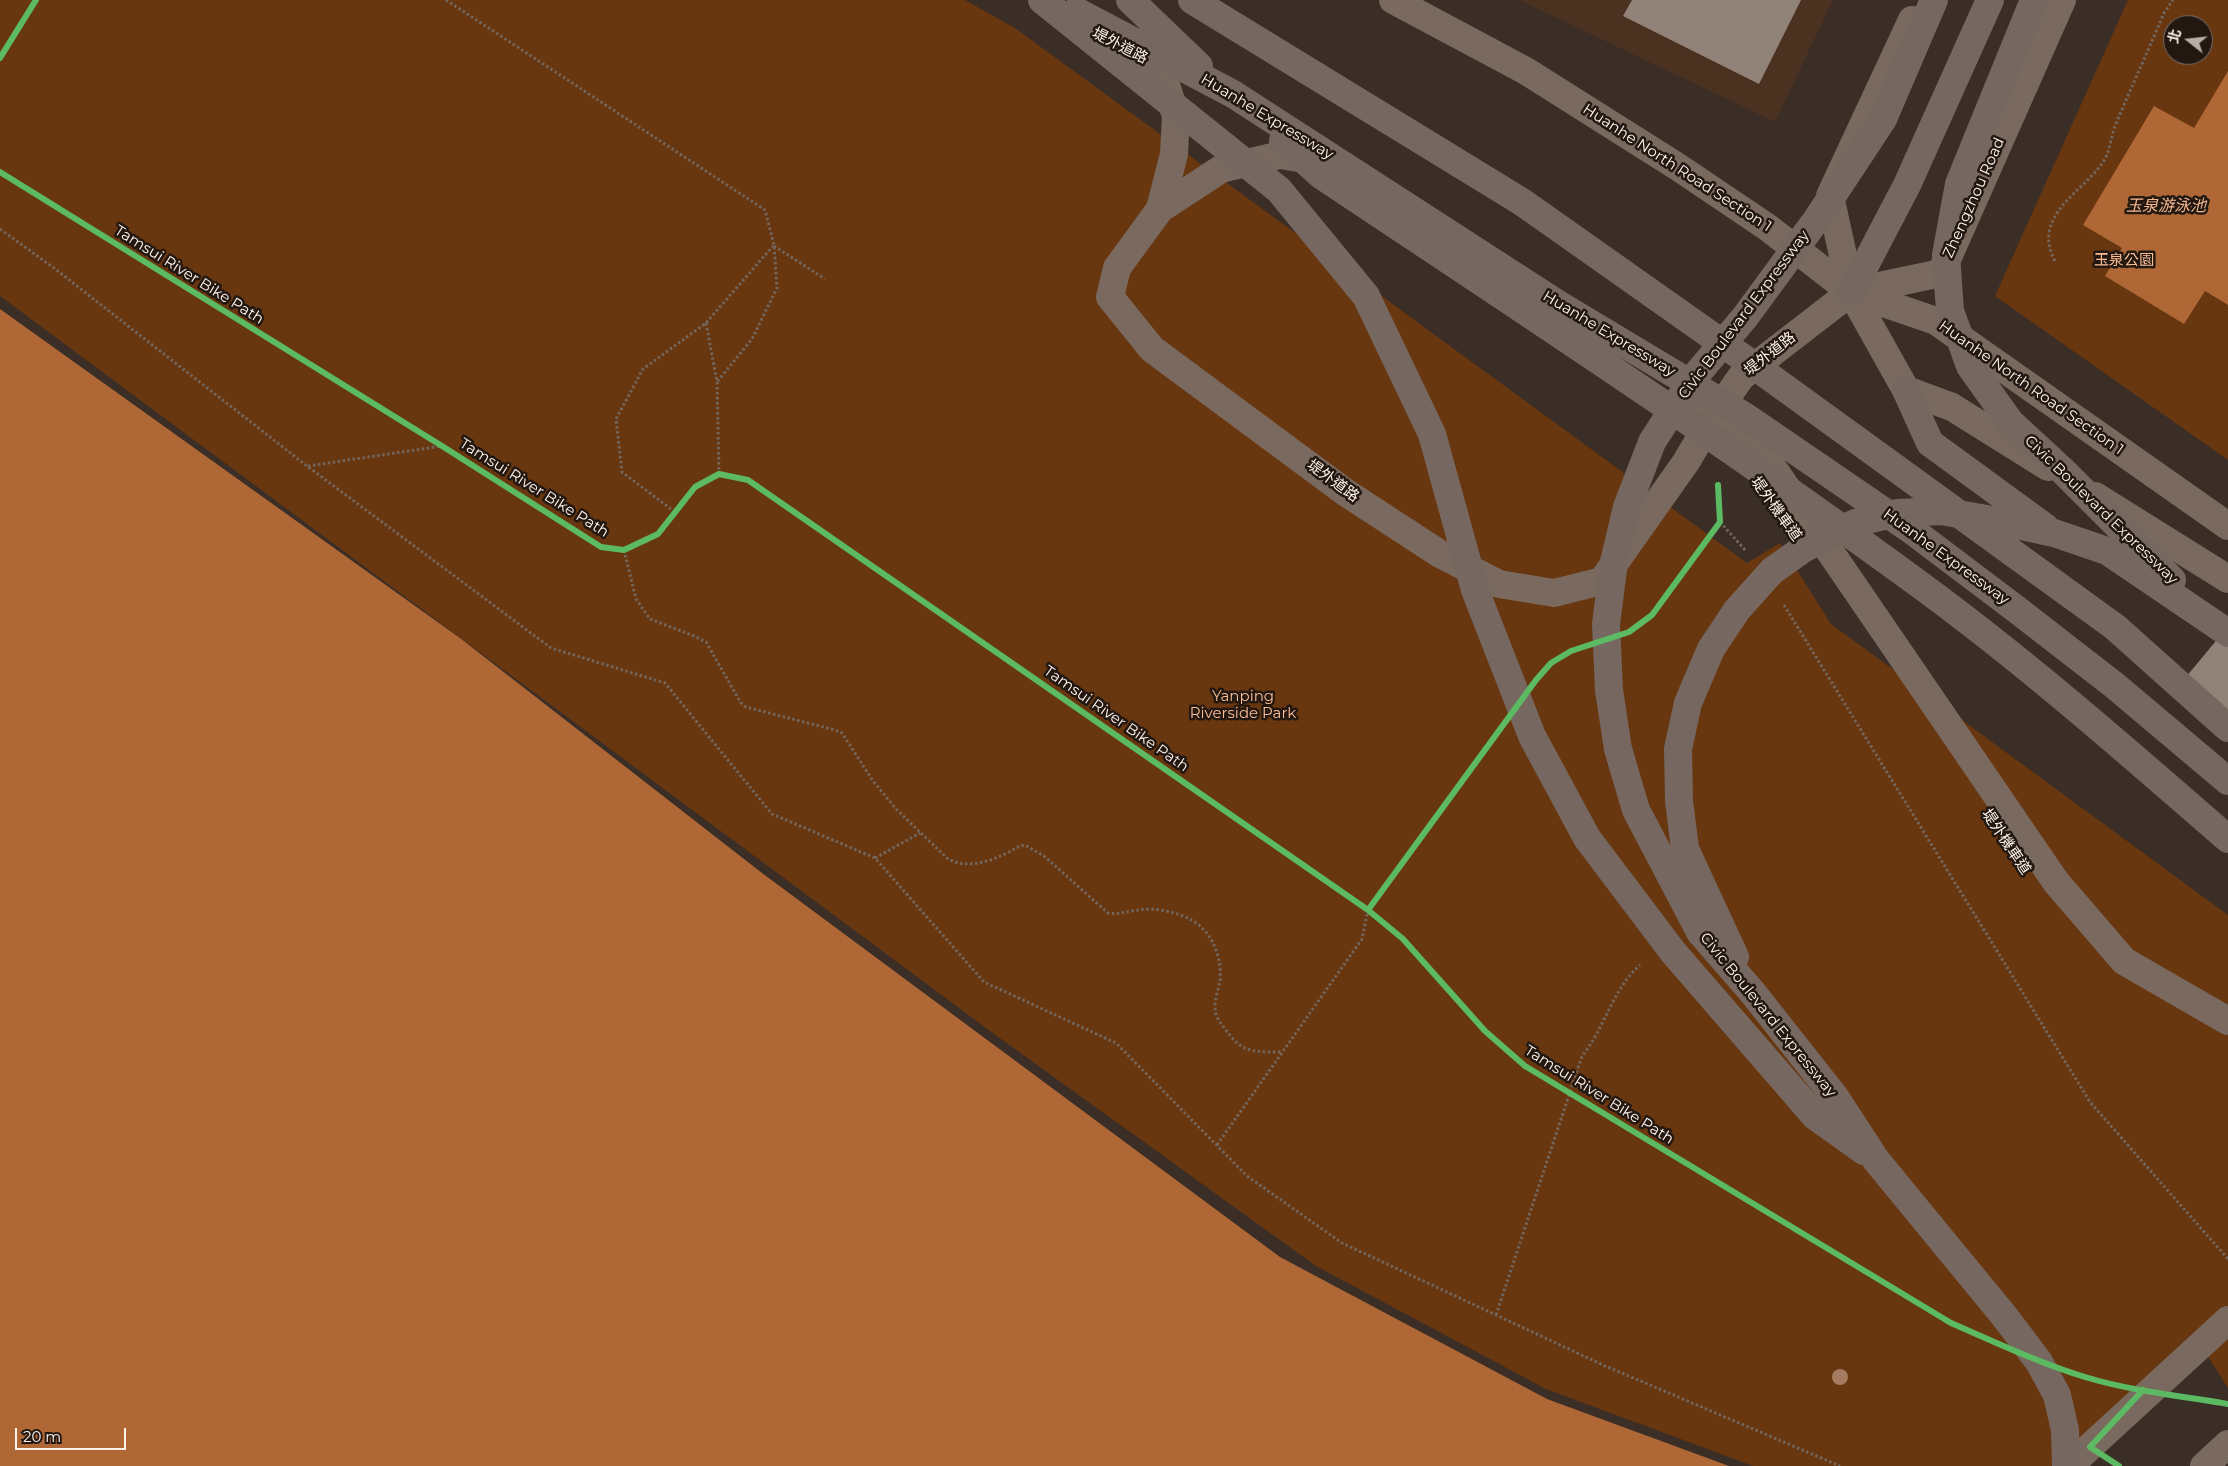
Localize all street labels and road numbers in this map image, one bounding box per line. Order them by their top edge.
street label: 堤外道路 [1089,24,1151,68]
street label: Huanhe Expressway [1198,70,1336,164]
street label: Huanhe North Road Section 1 [1579,100,1775,236]
street label: Zhengzhou Road [1939,135,2009,261]
street label: Tamsui River Bike Path [111,222,267,328]
street label: Civic Boulevard Expressway [1675,227,1813,403]
street label: Huanhe Expressway [1540,287,1678,381]
street label: Huanhe North Road Section 1 [1935,317,2127,459]
street label: 堤外道路 [1741,328,1799,380]
street label: Civic Boulevard Expressway [2020,432,2182,588]
street label: Tamsui River Bike Path [456,435,612,541]
street label: 堤外道路 [1303,456,1363,506]
street label: 堤外機車道 [1747,473,1805,545]
street label: Huanhe Expressway [1879,505,2013,609]
street label: Tamsui River Bike Path [1040,662,1192,776]
street label: 堤外機車道 [1978,806,2034,878]
street label: Civic Boulevard Expressway [1696,929,1840,1101]
street label: Tamsui River Bike Path [1521,1042,1677,1148]

